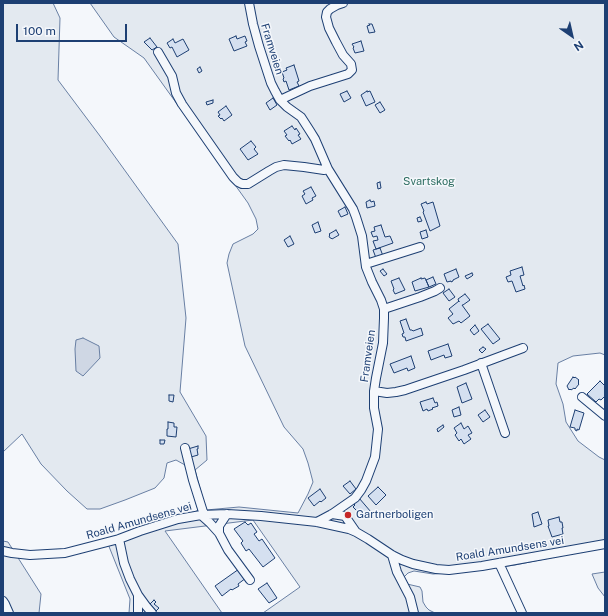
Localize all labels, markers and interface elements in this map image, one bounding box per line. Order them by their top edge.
scale bar [18,16,129,42]
north arrow [552,16,592,56]
street label: Framveien [258,22,286,76]
text: 100 m [23,24,56,38]
text: N [572,39,586,53]
park label: Svartskog [403,175,455,189]
street label: Framveien [358,329,378,383]
street label: Roald Amundsens vei [85,500,193,542]
place label: Gartnerboligen [356,508,433,522]
marker: Gartnerboligen [343,510,353,520]
street label: Roald Amundsens vei [455,534,565,564]

